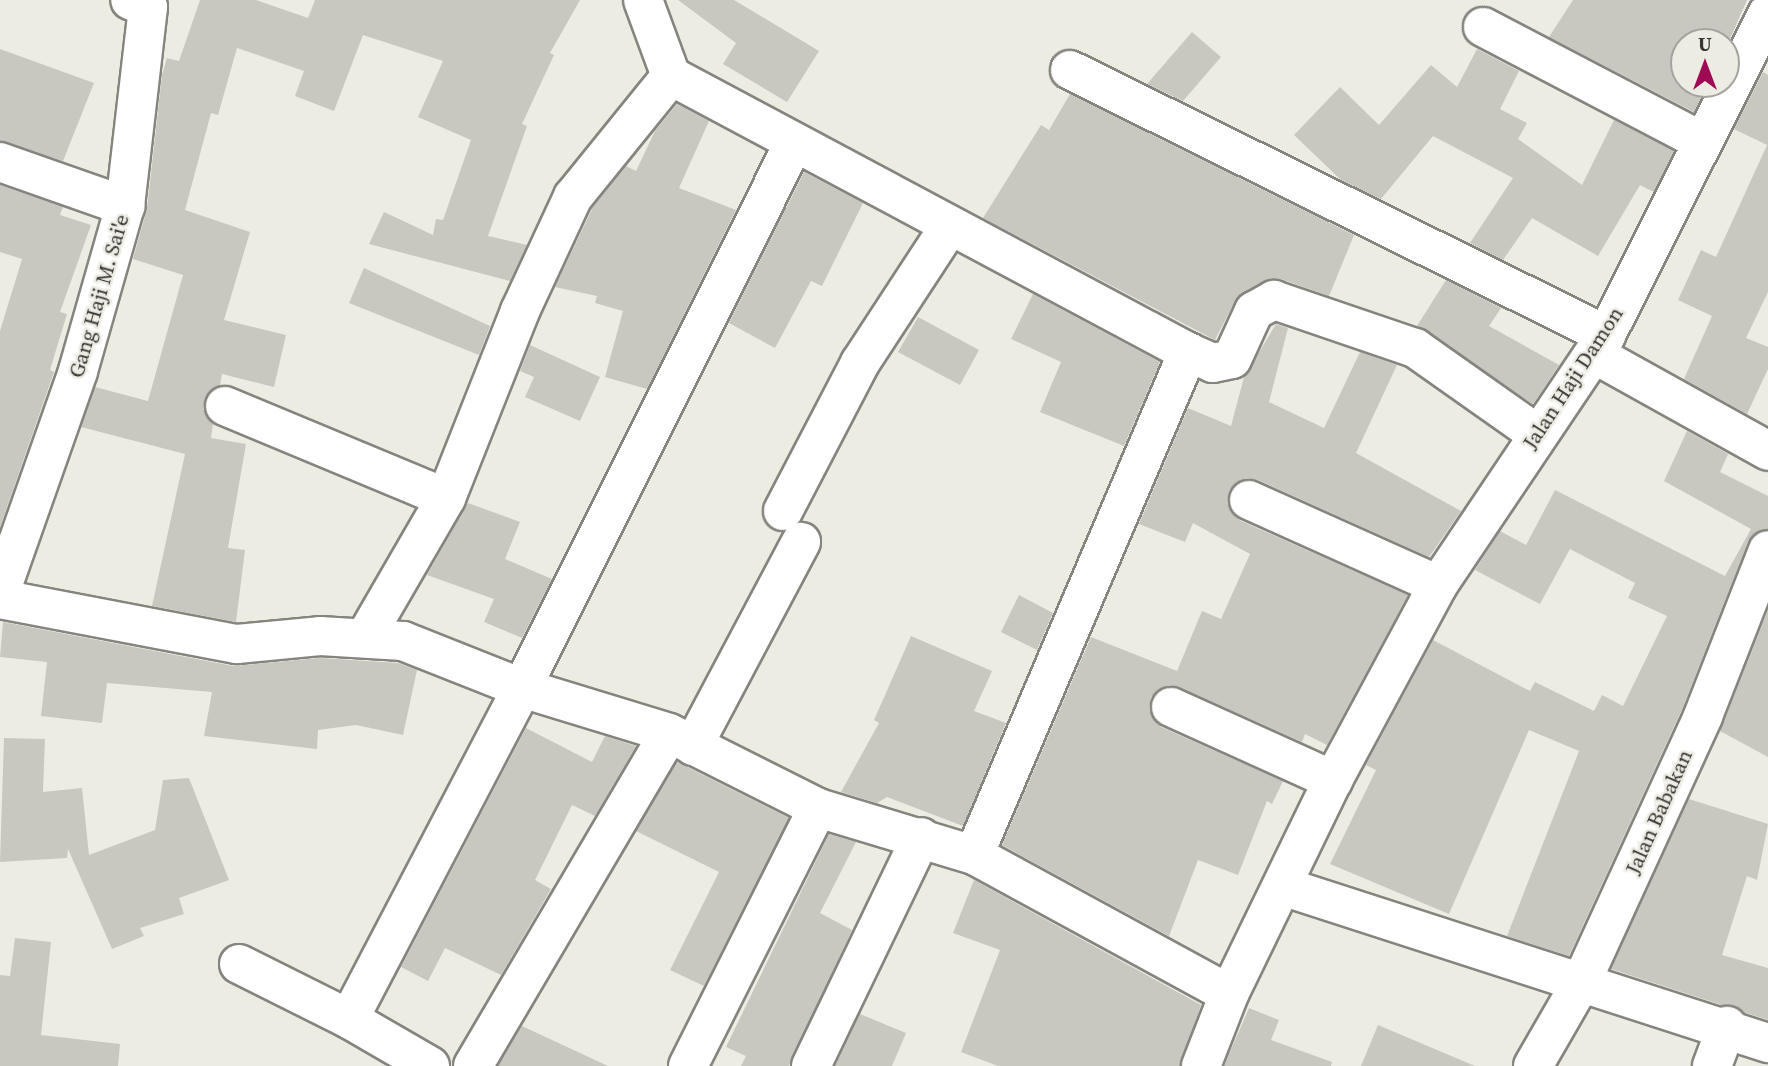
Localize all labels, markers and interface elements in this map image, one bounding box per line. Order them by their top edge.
north arrow [1670,28,1740,98]
text: U [1698,31,1712,57]
street label: Gang Haji M. Sai'e [64,211,134,381]
street label: Jalan Haji Damon [1518,302,1628,454]
street label: Jalan Babakan [1620,746,1698,878]

